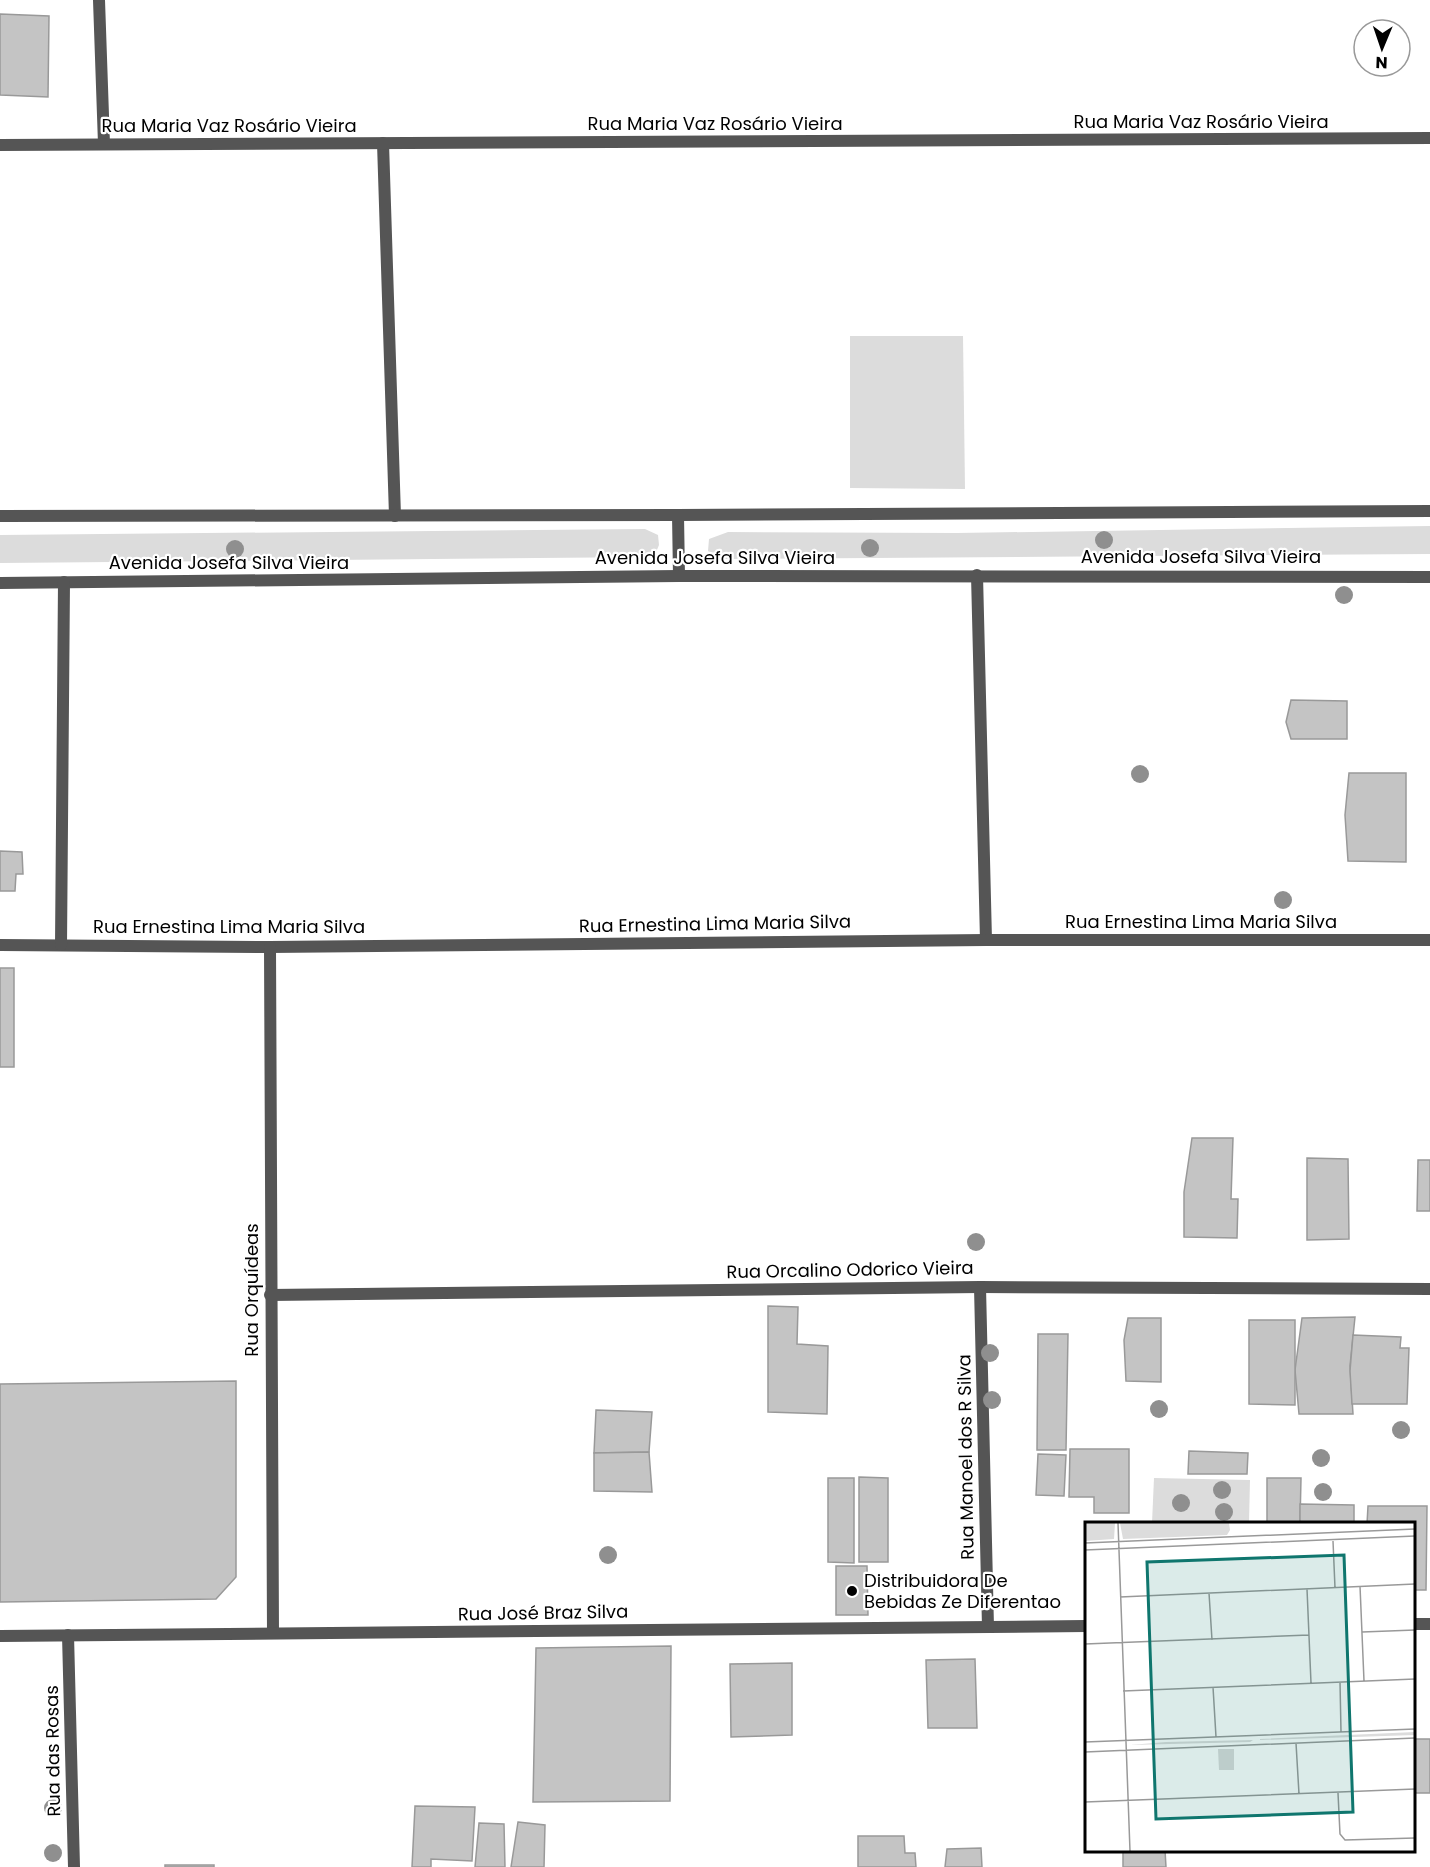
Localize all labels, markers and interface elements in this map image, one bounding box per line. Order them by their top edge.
north arrow [1352,18,1412,78]
text: N [1375,51,1388,74]
street label: Rua Maria Vaz Rosário Vieira [1073,109,1329,134]
street label: Rua Maria Vaz Rosário Vieira [587,111,843,136]
street label: Rua Maria Vaz Rosário Vieira [101,113,357,138]
street label: Avenida Josefa Silva Vieira [1081,544,1321,569]
street label: Avenida Josefa Silva Vieira [595,545,835,570]
street label: Avenida Josefa Silva Vieira [109,550,349,575]
street label: Rua Ernestina Lima Maria Silva [579,909,851,938]
street label: Rua Ernestina Lima Maria Silva [1065,909,1337,934]
street label: Rua Ernestina Lima Maria Silva [93,914,365,939]
street label: Rua Orquídeas [239,1223,264,1357]
street label: Rua Orcalino Odorico Vieira [726,1255,974,1284]
street label: Rua Manoel dos R Silva [951,1354,980,1560]
inset map [1085,1522,1415,1852]
place label: Distribuidora De Bebidas Ze Diferentao [864,1568,1061,1614]
marker: Distribuidora De Bebidas Ze Diferentao [845,1584,859,1598]
street label: Rua José Braz Silva [458,1599,628,1626]
street label: Rua das Rosas [39,1685,66,1817]

